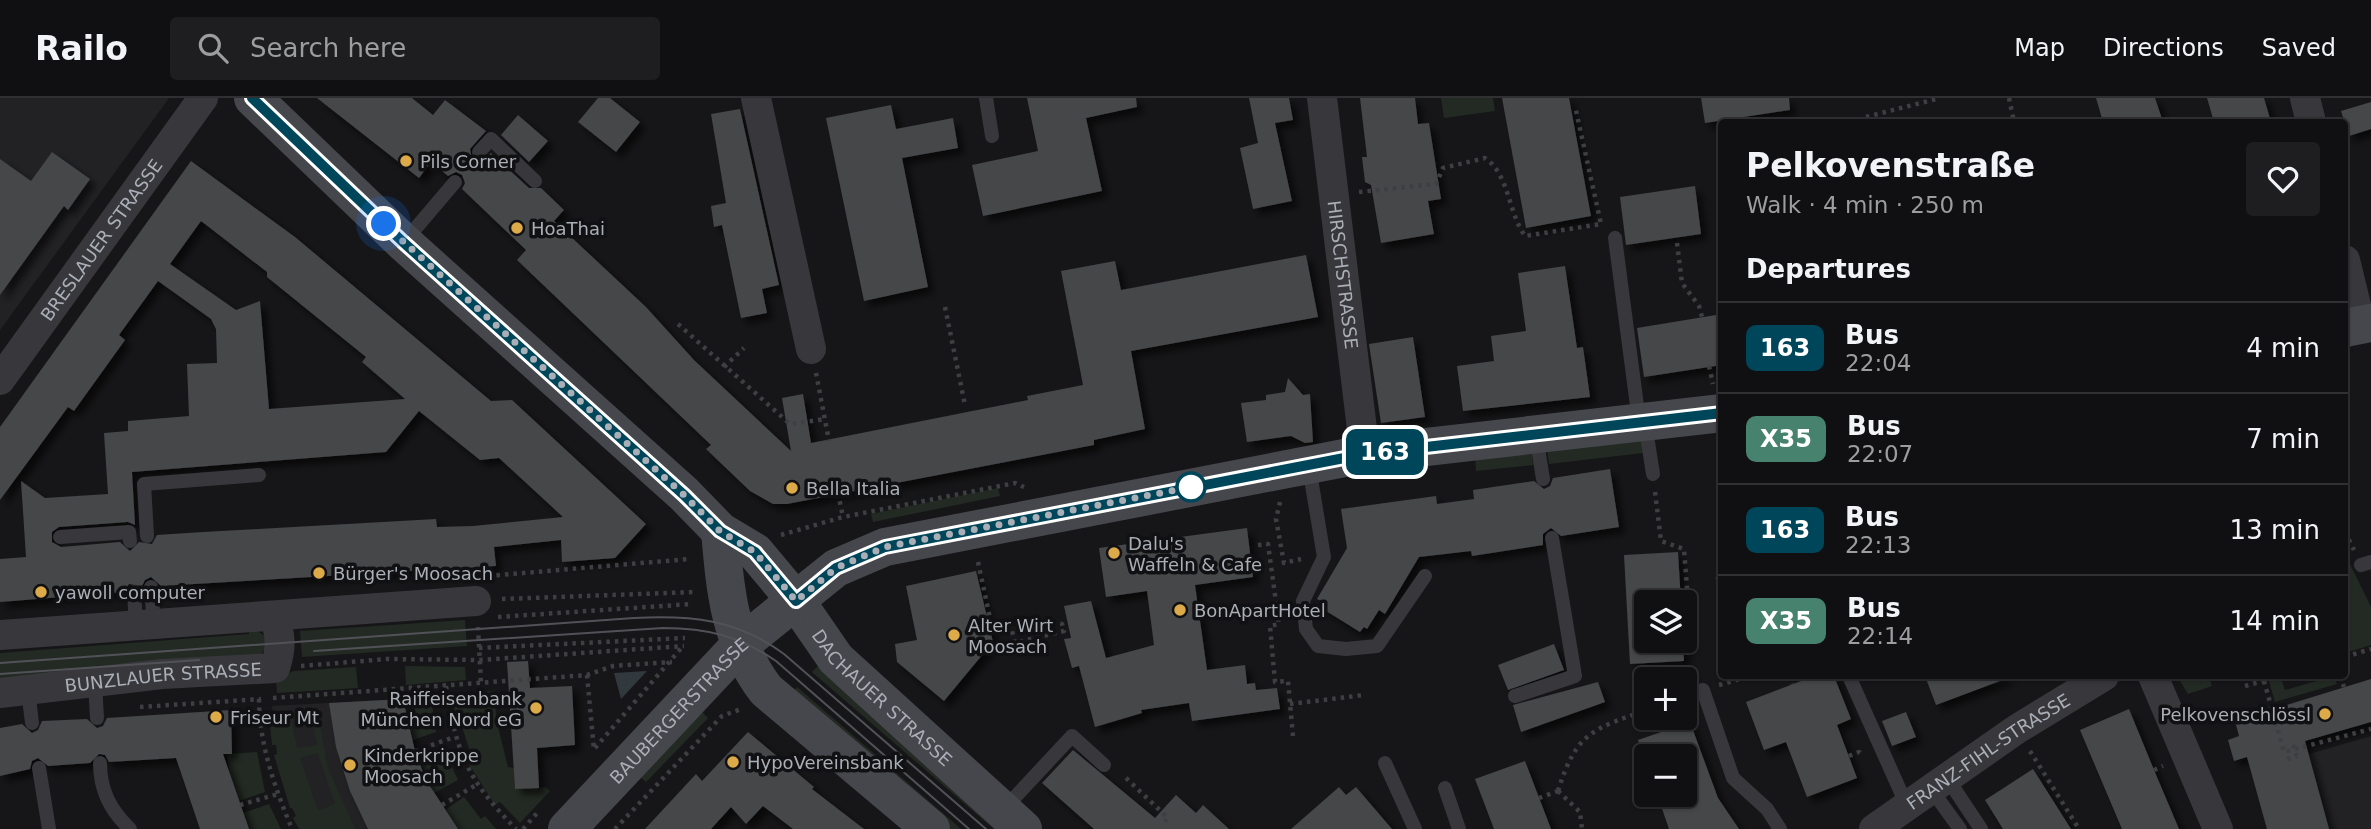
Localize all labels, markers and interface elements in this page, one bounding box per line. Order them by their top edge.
search box [170,17,660,80]
text: Railo [35,29,128,68]
icon: search [194,29,232,67]
text: Search here [250,33,406,63]
text: Map [2014,34,2065,62]
text: Directions [2103,34,2224,62]
text: Saved [2262,34,2336,62]
button: heart [2246,142,2320,216]
text: Pelkovenstraße [1746,146,2035,185]
place label: Pils Corner [420,151,517,172]
marker: Pils Corner [398,153,414,169]
street label: BRESLAUER STRASSE [36,155,166,324]
text: Walk · 4 min · 250 m [1746,192,1984,218]
street label: HIRSCHSTRASSE [1324,199,1363,350]
your location [366,206,401,241]
place label: HoaThai [531,218,605,239]
marker: HoaThai [509,220,525,236]
text: Departures [1746,254,1911,284]
text: Bus [1845,320,1899,350]
text: 4 min [2246,333,2320,363]
text: 163 [1760,334,1810,362]
text: 22:04 [1845,350,1911,376]
text: Bus [1847,411,1901,441]
text: 7 min [2246,424,2320,454]
text: X35 [1760,425,1812,453]
line badge: 163 [1345,429,1425,475]
text: 163 [1360,438,1410,466]
text: 22:07 [1847,441,1913,467]
unlabelled marker [1176,472,1206,502]
place label: Bella Italia [806,478,901,499]
marker: Bella Italia [784,480,800,496]
text: Bus [1845,502,1899,532]
text: 13 min [2230,515,2320,545]
text: 163 [1760,516,1810,544]
text: 22:13 [1845,532,1911,558]
place label: Dalu's Waffeln & Cafe [1128,533,1262,575]
marker: Dalu's Waffeln & Cafe [1106,545,1122,561]
place label: Bürger's Moosach [333,563,493,584]
marker: Bürger's Moosach [311,565,327,581]
place label: yawoll computer [55,582,206,603]
marker: yawoll computer [33,584,49,600]
map controls [1634,590,1697,807]
button: layers [1634,590,1697,653]
text: Bus [1847,593,1901,623]
place label: BonApartHotel [1194,600,1326,621]
marker: BonApartHotel [1172,602,1188,618]
text: 14 min [2230,606,2320,636]
text: X35 [1760,607,1812,635]
place label: Alter Wirt Moosach [968,615,1053,657]
text: 22:14 [1847,623,1913,649]
street label: DACHAUER STRASSE [808,625,957,770]
marker: Alter Wirt Moosach [946,627,962,643]
street label: BAUBERGERSTRASSE [605,633,752,788]
street label: BUNZLAUER STRASSE [63,658,262,696]
button: + [1634,667,1697,730]
place label: Raiffeisenbank München Nord eG [360,688,523,730]
street label: FRANZ-FIHL-STRASSE [1902,689,2074,814]
marker: Raiffeisenbank München Nord eG [528,700,544,716]
place label: Pelkovenschlössl [2160,704,2311,725]
marker: Pelkovenschlössl [2317,706,2333,722]
place label: Friseur Mt [230,707,319,728]
marker: Friseur Mt [208,709,224,725]
button: − [1634,744,1697,807]
place label: Kinderkrippe Moosach [364,745,479,787]
place label: HypoVereinsbank [747,752,904,773]
marker: HypoVereinsbank [725,754,741,770]
marker: Kinderkrippe Moosach [342,757,358,773]

